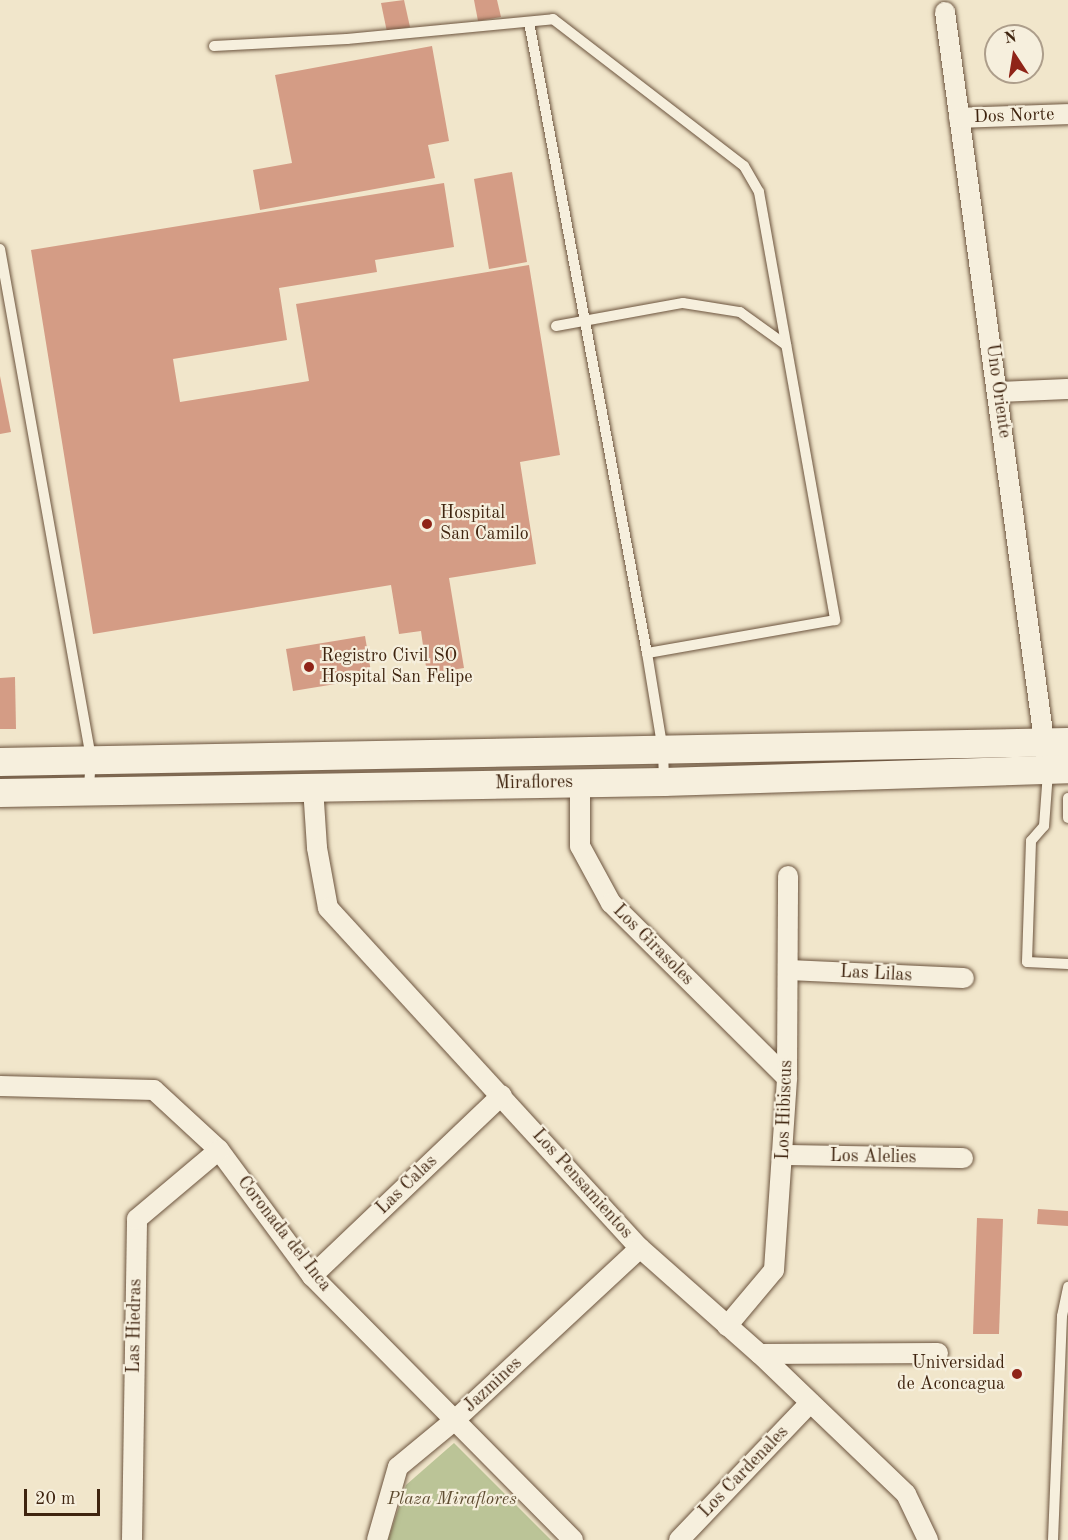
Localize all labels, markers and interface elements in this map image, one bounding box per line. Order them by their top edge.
north arrow [984,24,1044,84]
text: N [1003,29,1018,47]
street label: Dos Norte [973,104,1055,128]
street label: Uno Oriente [981,342,1015,440]
place label: Hospital San Camilo [440,503,529,546]
marker: Hospital San Camilo [418,515,436,533]
place label: Registro Civil SO Hospital San Felipe [321,646,472,688]
marker: Registro Civil SO Hospital San Felipe [302,660,316,674]
street label: Miraflores [495,772,573,794]
street label: Los Girasoles [608,900,698,990]
street label: Las Lilas [839,961,913,987]
street label: Los Hibiscus [772,1060,798,1160]
street label: Los Pensamientos [527,1125,637,1243]
street label: Los Alelies [830,1145,916,1169]
street label: Las Calas [372,1151,442,1219]
street label: Coronada del Inca [232,1172,336,1296]
street label: Las Hiedras [123,1279,147,1373]
street label: Jazmines [459,1353,527,1417]
place label: Universidad de Aconcagua [897,1353,1005,1396]
marker: Universidad de Aconcagua [1010,1367,1024,1381]
street label: Los Cardenales [695,1422,793,1522]
scale bar [27,1477,104,1515]
park label: Plaza Miraflores [387,1488,517,1510]
text: 20 m [35,1490,75,1508]

